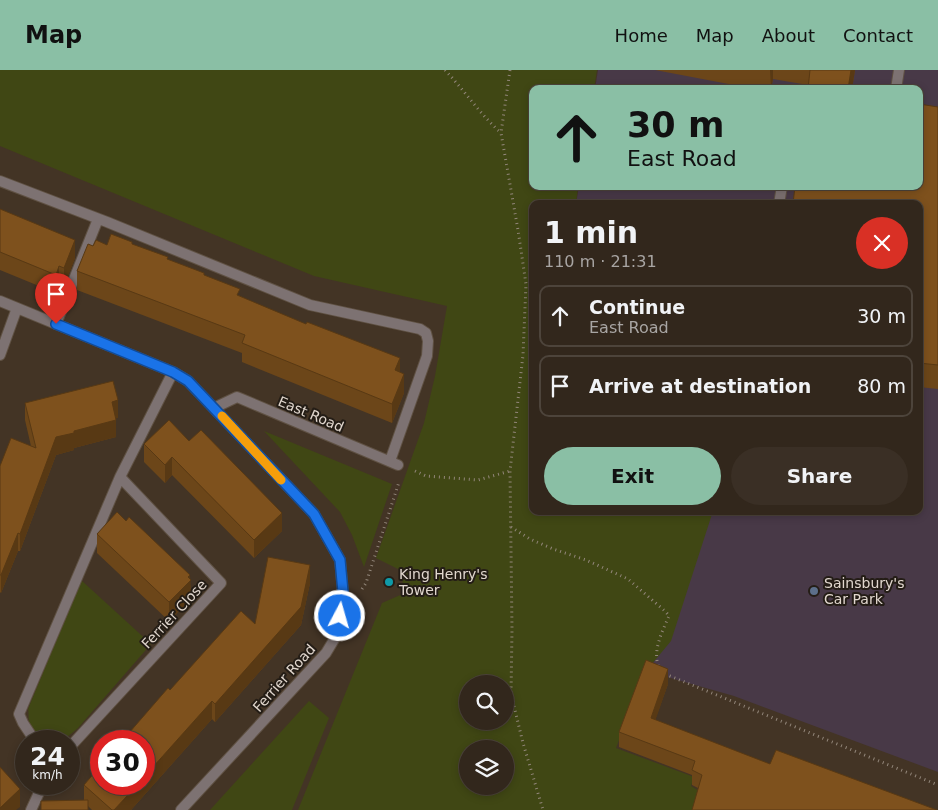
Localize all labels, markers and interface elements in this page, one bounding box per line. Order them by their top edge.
text: Map [25,21,82,49]
text: Home [615,25,668,46]
text: Map [696,25,734,46]
text: About [762,25,815,46]
text: Contact [843,25,913,46]
icon: ahead [544,105,609,170]
text: 30 m [627,105,724,145]
text: East Road [627,146,737,171]
text: 1 min [544,215,638,250]
button: close [856,217,908,269]
text: 110 m · 21:31 [544,252,657,271]
pin [35,273,77,324]
icon: arrive [42,280,70,308]
text: Continue [589,296,685,318]
icon: ahead [546,302,574,330]
text: 30 m [857,305,906,327]
text: East Road [589,318,669,337]
icon: arrive [546,372,574,400]
text: Arrive at destination [589,375,811,397]
text: 80 m [857,375,906,397]
street label: East Road [276,393,346,435]
button: Exit [544,447,721,505]
button: Share [731,447,908,505]
place label: King Henry's Tower [398,566,487,598]
place label: Sainsbury's Car Park [824,575,904,607]
street label: Ferrier Close [138,576,210,652]
marker: King Henry's Tower [383,576,395,588]
marker: Sainsbury's Car Park [808,585,820,597]
position arrow [313,589,365,641]
street label: Ferrier Road [250,641,318,715]
map controls [459,675,514,795]
button: search [459,675,514,730]
speed limit sign: 30 [90,730,155,795]
button: layers [459,740,514,795]
text: 24 [30,742,65,771]
text: km/h [32,768,63,782]

